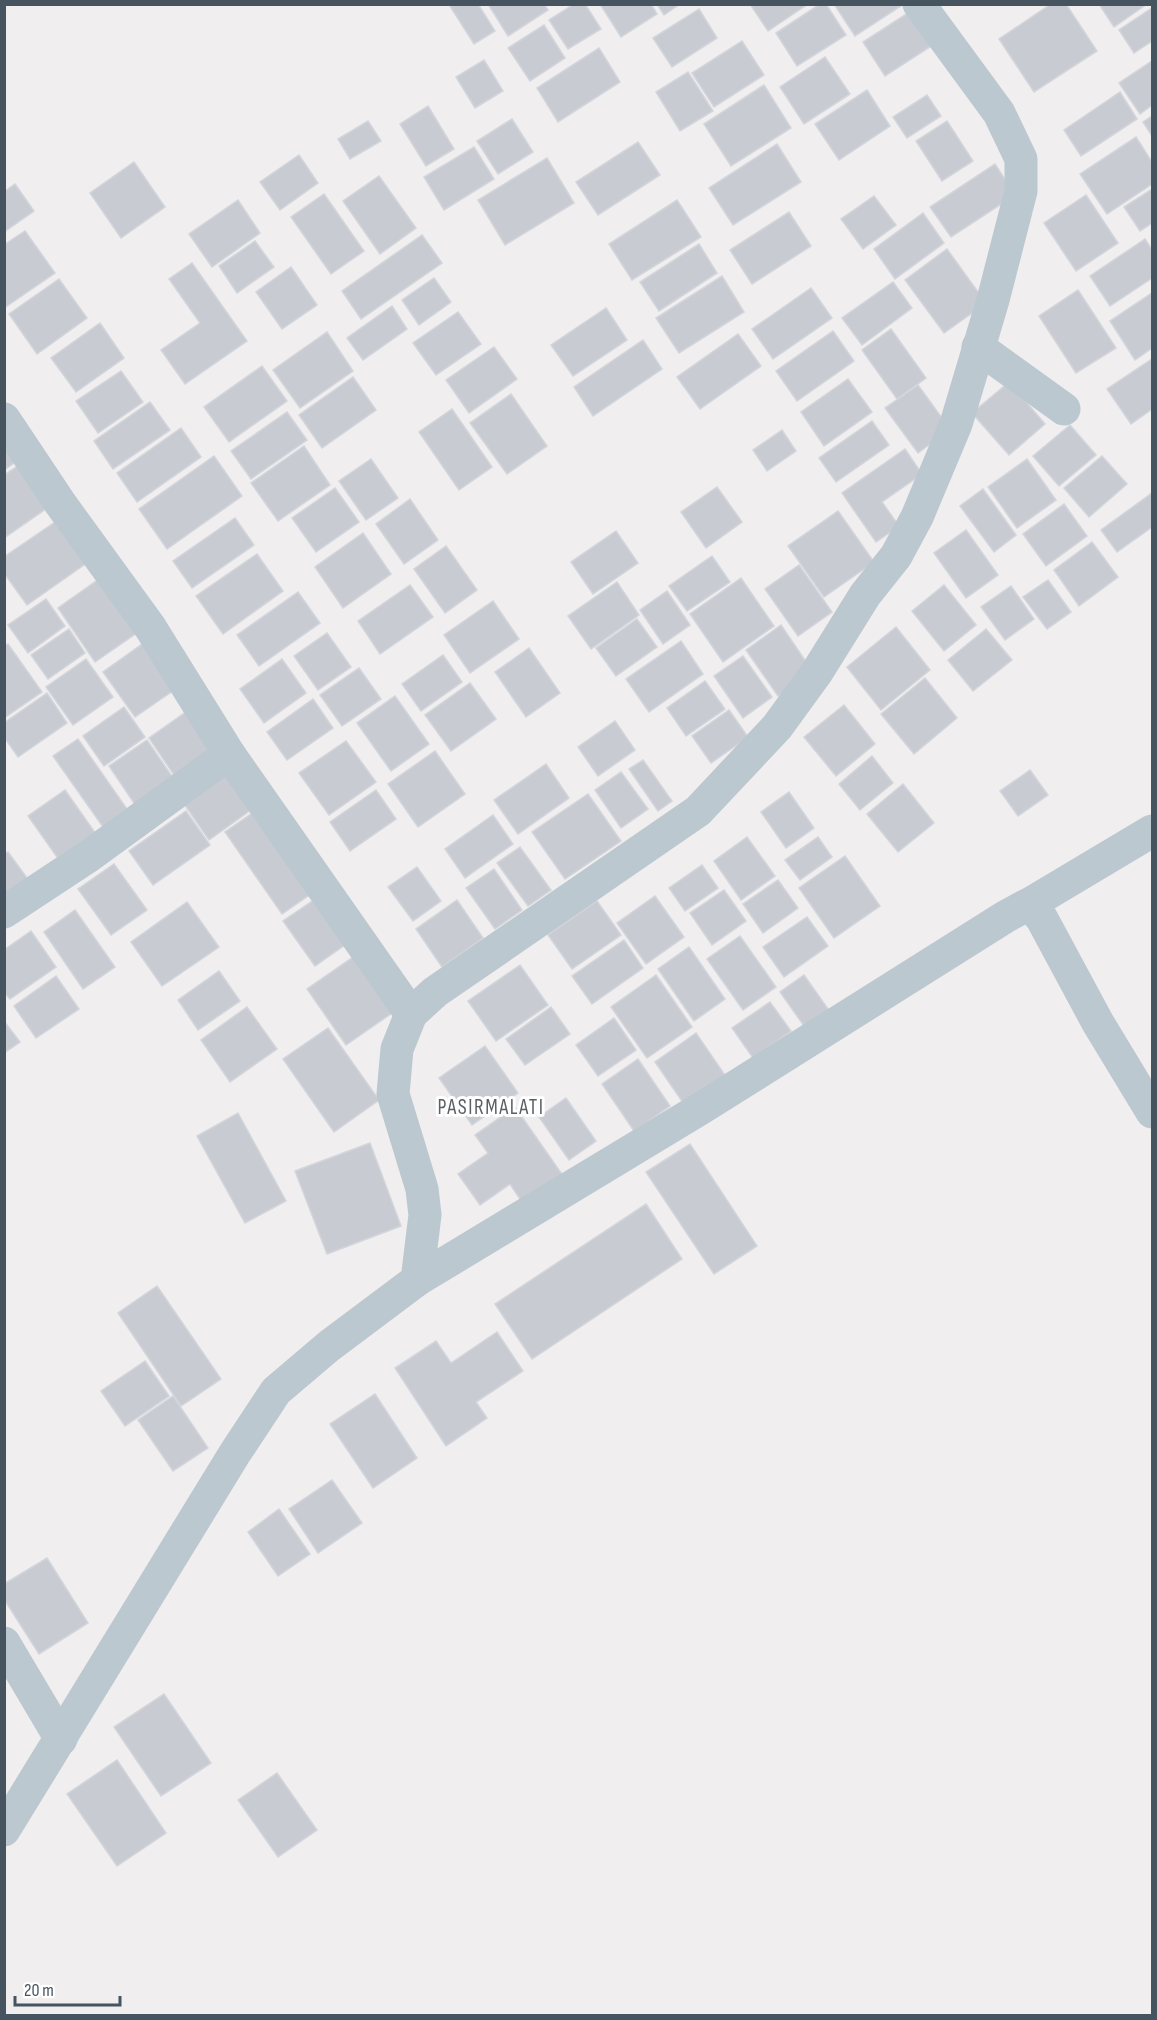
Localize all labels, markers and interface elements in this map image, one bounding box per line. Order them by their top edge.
district label: PASIRMALATI [437,1095,545,1120]
scale bar [15,1969,120,2007]
text: 20 m [24,1980,54,2001]

